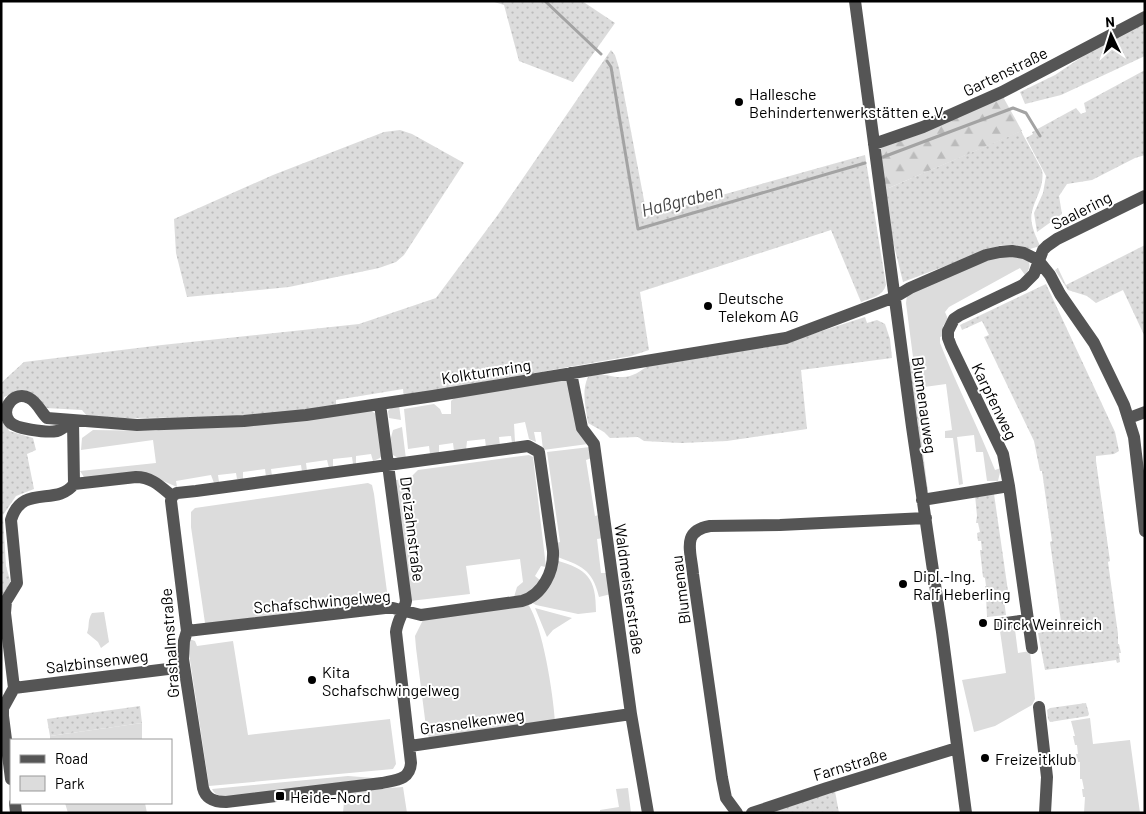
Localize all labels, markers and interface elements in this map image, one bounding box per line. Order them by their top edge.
north arrow [1086,10,1136,60]
text: N [1105,13,1115,30]
street label: Gartenstraße [960,42,1050,100]
place label: Hallesche Behindertenwerkstätten e.V. [749,84,947,121]
marker: Hallesche Behindertenwerkstätten e.V. [733,96,745,108]
water label: Haßgraben [639,179,725,221]
street label: Saalering [1048,187,1114,233]
place label: Deutsche Telekom AG [718,288,799,325]
marker: Deutsche Telekom AG [702,300,714,312]
street label: Kolkturmring [440,355,532,387]
street label: Blumenauweg [909,355,941,455]
street label: Karpfenweg [968,360,1022,442]
street label: Dreizahnstraße [397,475,429,583]
street label: Waldmeisterstraße [611,522,649,656]
street label: Blumenau [666,554,694,626]
place label: Dipl.-Ing. Ralf Heberling [913,566,1010,603]
marker: Dipl.-Ing. Ralf Heberling [897,578,909,590]
street label: Schafschwingelweg [253,586,391,616]
street label: Grashalmstraße [156,587,182,699]
place label: Dirck Weinreich [993,614,1102,633]
marker: Dirck Weinreich [977,617,989,629]
street label: Salzbinsenweg [45,645,149,677]
place label: Kita Schafschwingelweg [322,662,460,699]
marker: Kita Schafschwingelweg [306,674,318,686]
street label: Grasnelkenweg [419,704,525,738]
legend [10,739,172,804]
street label: Farnstraße [811,744,889,784]
text: Road [55,749,88,767]
place label: Freizeitklub [995,749,1077,768]
marker: Freizeitklub [979,752,991,764]
text: Park [55,774,85,792]
place label: Heide-Nord [290,787,371,806]
marker: Heide-Nord [274,790,286,802]

